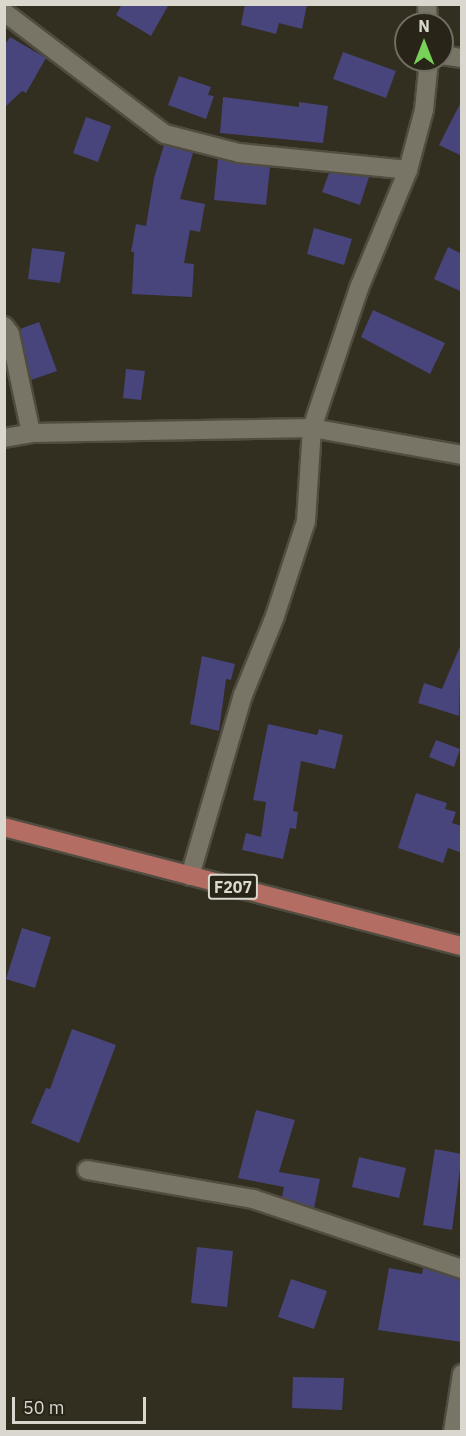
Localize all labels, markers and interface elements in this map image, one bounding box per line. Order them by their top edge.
north arrow [394,12,454,72]
text: N [418,16,430,36]
road number: F207 [208,874,258,900]
scale bar [15,1385,148,1423]
text: 50 m [23,1396,65,1419]

